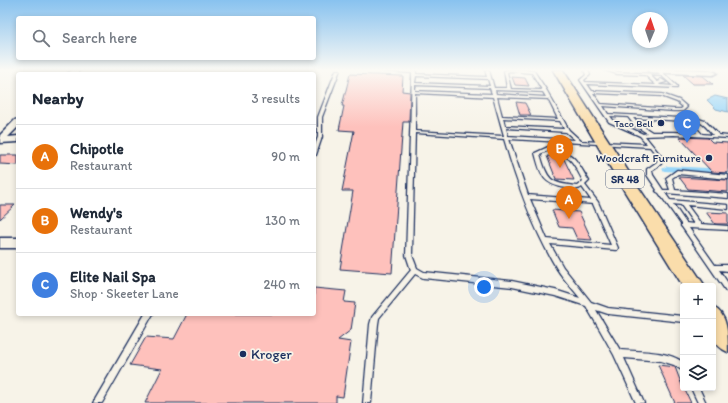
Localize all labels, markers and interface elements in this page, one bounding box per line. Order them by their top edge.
north arrow [632,12,668,48]
search box [16,16,316,60]
icon: search [30,27,52,49]
text: Search here [62,29,137,47]
text: Nearby [32,88,84,108]
text: 3 results [251,91,300,106]
pin: C [674,110,700,143]
place label: Taco Bell [614,117,653,130]
marker: Taco Bell [656,118,666,128]
pin: B [547,135,573,168]
text: Chipotle [70,140,124,158]
text: A [41,149,49,164]
text: 90 m [271,149,300,164]
place label: Woodcraft Furniture [596,151,701,165]
marker: Woodcraft Furniture [704,153,714,163]
text: Restaurant [70,158,132,173]
road number: SR 48 [606,170,644,188]
pin: A [556,186,582,219]
text: Wendy's [70,204,123,222]
text: B [41,213,49,228]
text: 130 m [265,213,300,228]
text: Restaurant [70,222,132,237]
text: Elite Nail Spa [70,268,156,286]
text: C [41,277,49,292]
text: 240 m [263,277,300,292]
your location [474,277,494,297]
map controls [680,283,716,391]
button: + [680,283,716,319]
text: Shop · Skeeter Lane [70,286,179,301]
button: − [680,319,716,355]
place label: Kroger [251,346,292,363]
marker: Kroger [238,349,248,359]
button: layers [680,355,716,391]

